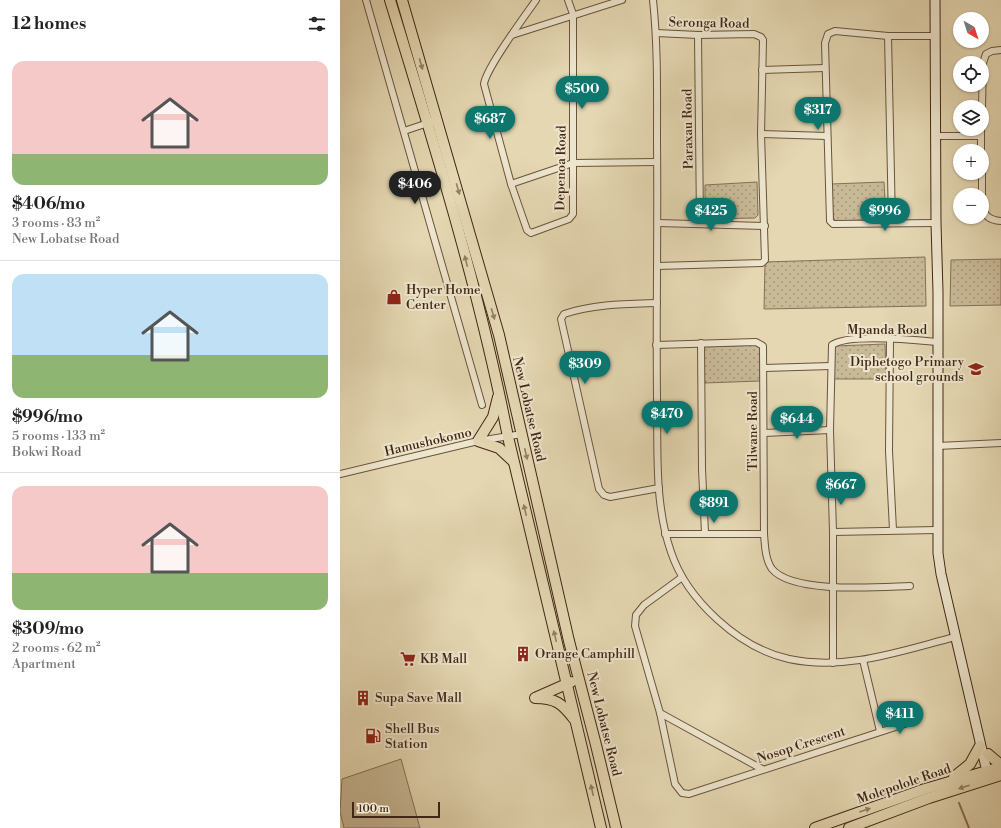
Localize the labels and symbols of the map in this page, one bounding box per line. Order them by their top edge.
north arrow [953,12,989,48]
street label: Seronga Road [669,14,750,32]
one-way arrow [418,59,424,71]
pin: $500 [558,76,606,110]
street label: Paraxau Road [679,88,697,169]
pin: $317 [794,97,842,131]
pin: $687 [466,106,514,140]
street label: Depenoa Road [552,125,570,211]
pin: $406 [391,171,439,205]
one-way arrow [455,183,461,195]
pin: $425 [687,198,735,232]
pin: $996 [861,198,909,232]
one-way arrow [463,254,469,266]
place label: Hyper Home Center [406,282,481,313]
shop icon: Hyper Home Center [385,288,403,306]
one-way arrow [490,308,496,320]
street label: Mpanda Road [847,322,928,338]
pin: $309 [561,351,609,385]
place label: Diphetogo Primary school grounds [850,354,965,385]
street label: New Lobatse Road [509,355,549,464]
school or university icon: Diphetogo Primary school grounds [967,360,985,378]
street label: Tilwane Road [745,390,761,471]
pin: $470 [643,401,691,435]
pin: $644 [773,406,821,440]
street label: Hamushokomo [383,424,473,460]
one-way arrow [524,448,530,460]
pin: $667 [817,472,865,506]
pin: $891 [690,490,738,524]
one-way arrow [522,504,528,516]
one-way arrow [552,630,558,643]
building icon: Orange Camphill [514,645,532,663]
place label: Orange Camphill [535,646,635,662]
supermarket icon: KB Mall [399,650,417,668]
place label: KB Mall [420,651,467,667]
street label: New Lobatse Road [583,670,625,779]
building icon: Supa Save Mall [354,689,372,707]
place label: Supa Save Mall [375,690,462,706]
pin: $411 [876,701,924,735]
place label: Shell Bus Station [385,721,440,752]
street label: Nosop Crescent [755,723,848,767]
fuel station icon: Shell Bus Station [364,727,382,745]
street label: Molepolole Road [855,760,954,808]
one-way arrow [589,784,595,796]
one-way arrow [957,784,969,790]
scale bar [352,800,440,819]
one-way arrow [860,807,872,813]

